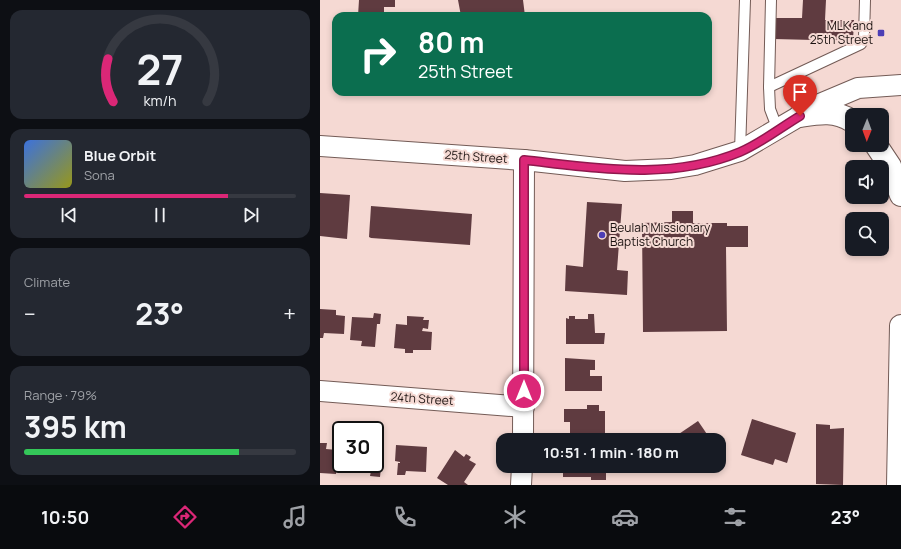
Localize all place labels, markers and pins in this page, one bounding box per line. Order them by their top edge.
place label: MLK and 25th Street [810,17,873,48]
marker: MLK and 25th Street [876,28,886,38]
pin [783,75,817,116]
place label: Beulah Missionary Baptist Church [610,219,711,250]
marker: Beulah Missionary Baptist Church [597,230,607,240]

